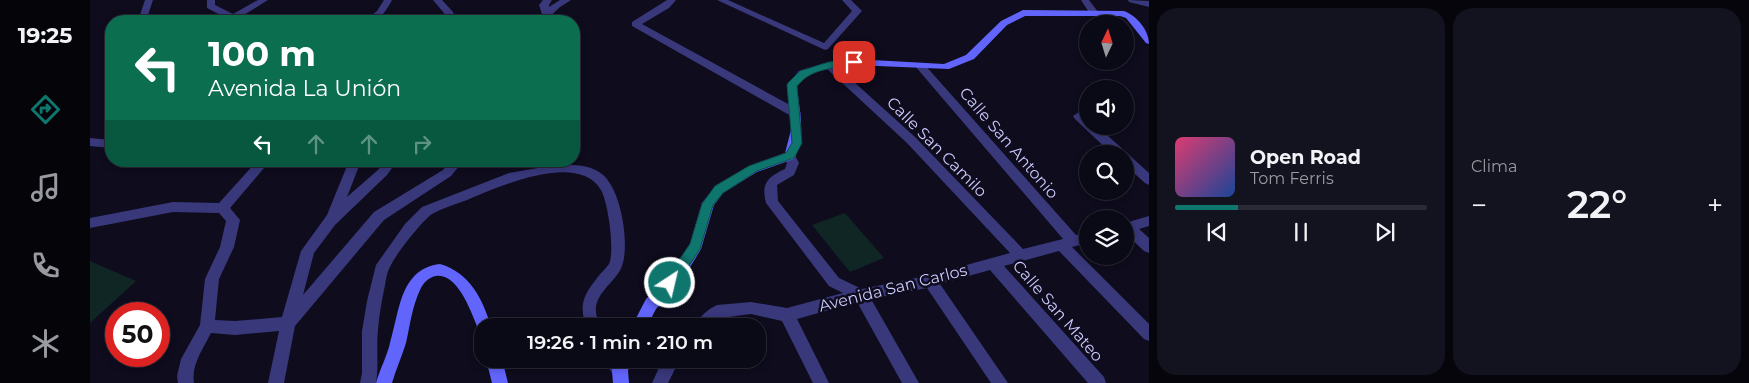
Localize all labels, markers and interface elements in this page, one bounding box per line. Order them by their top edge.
north arrow [1079,15,1134,70]
map controls [1079,15,1134,265]
text: 19:25 [18,22,72,49]
text: 100 m [208,32,316,75]
icon: left [125,35,190,100]
pin [833,41,875,83]
icon: arrive [840,48,868,76]
text: Avenida La Unión [208,75,401,102]
button: sound [1079,80,1134,135]
street label: Calle San Antonio [956,84,1062,202]
icon: directions [28,92,63,127]
street label: Calle San Camilo [883,93,991,201]
icon: left [249,130,277,158]
icon: ahead [302,130,330,158]
icon: ahead [355,130,383,158]
icon: right [408,130,436,158]
button: search [1079,145,1134,200]
text: Open Road [1250,146,1361,169]
text: Clima [1471,157,1517,176]
text: Tom Ferris [1250,169,1334,188]
icon: music [28,170,63,205]
text: 22° [1567,181,1627,228]
text: − [1471,188,1487,222]
text: + [1707,188,1723,222]
button: layers [1079,210,1134,265]
icon: previous [1203,218,1231,246]
icon: pause [1287,218,1315,246]
icon: next [1371,218,1399,246]
icon: phone [28,248,63,283]
position arrow [643,256,695,308]
street label: Calle San Mateo [1009,256,1107,366]
street label: Avenida San Carlos [817,260,969,316]
speed limit sign: 50 [105,302,170,367]
icon: climate [28,326,63,361]
text: 19:26 · 1 min · 210 m [527,331,713,354]

